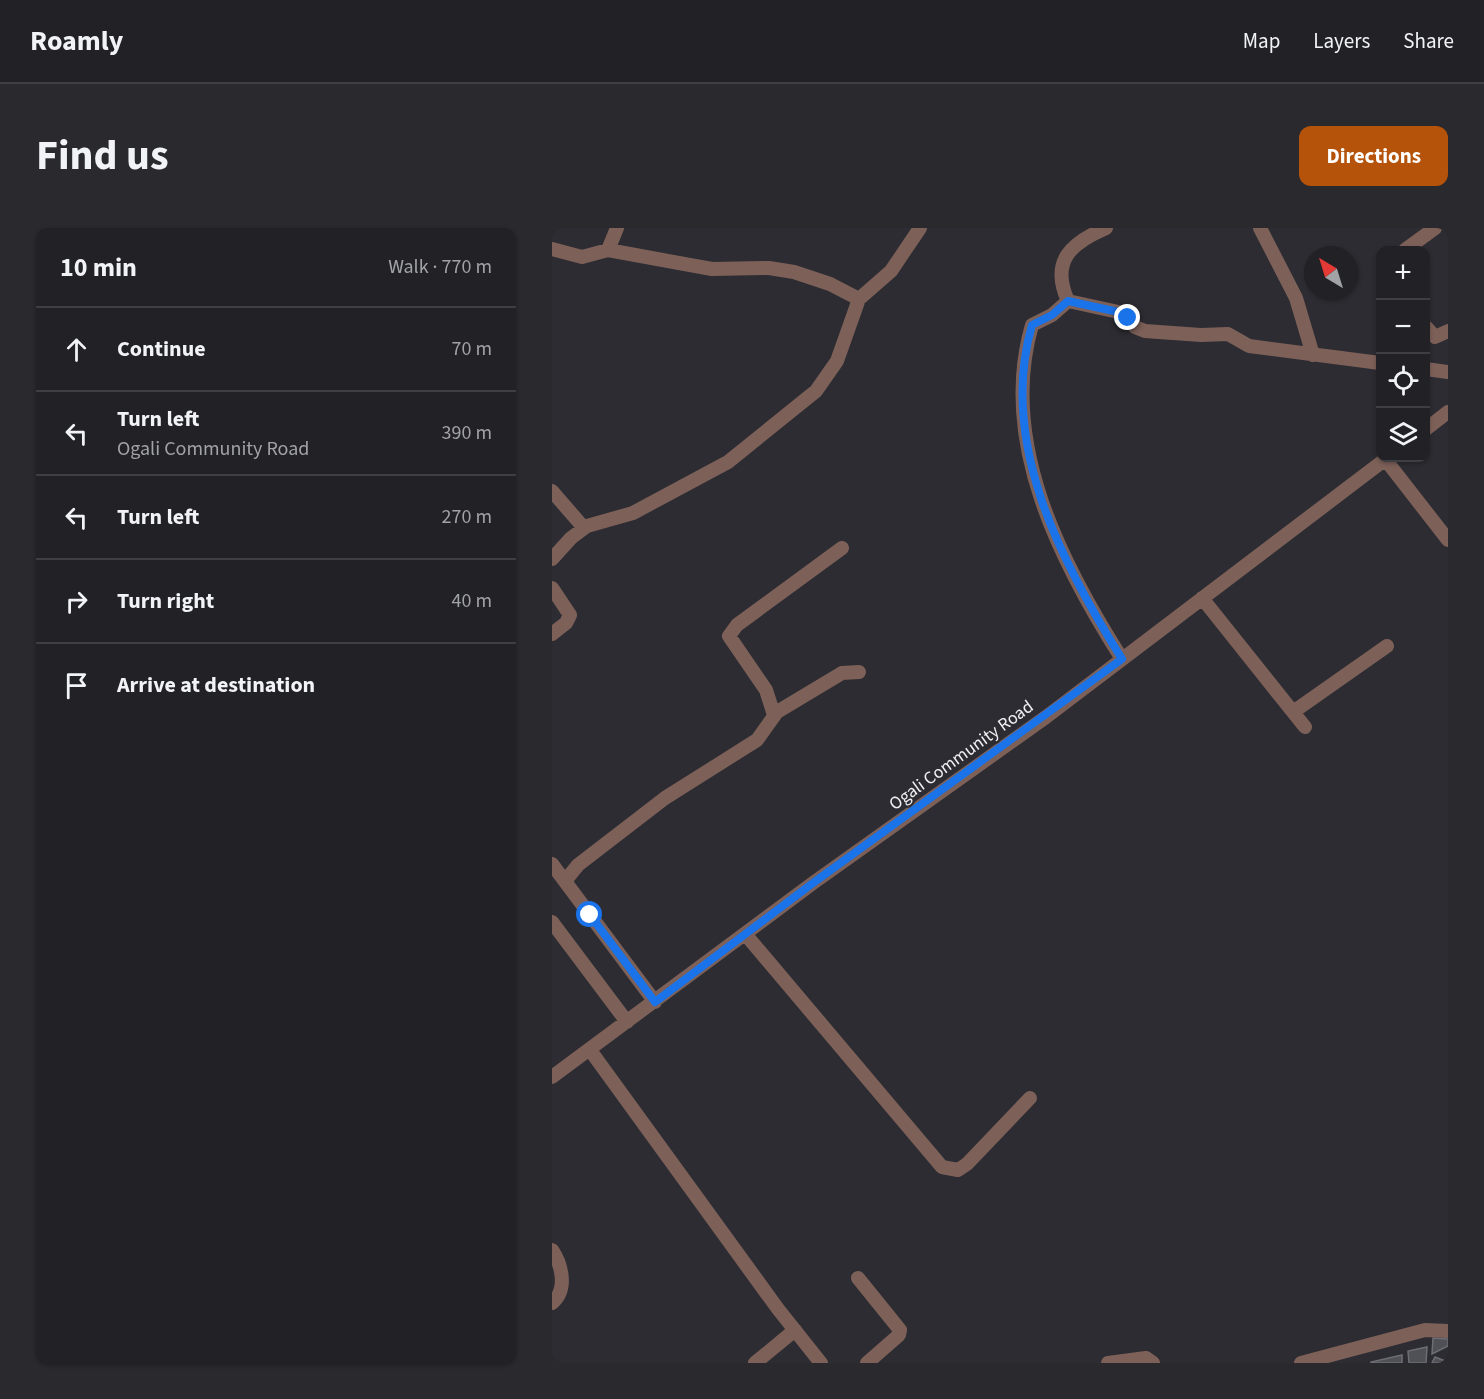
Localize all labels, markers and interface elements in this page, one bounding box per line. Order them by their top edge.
text: Roamly [30,21,123,61]
text: Map [1243,26,1280,56]
text: Layers [1313,26,1370,56]
text: Share [1403,26,1454,56]
text: Find us [36,126,169,186]
button: Directions [1299,126,1448,186]
north arrow [1304,246,1358,300]
map controls [1376,246,1430,462]
button: + [1376,246,1430,300]
text: 10 min [60,249,137,286]
text: Walk · 770 m [388,253,492,281]
button: − [1376,300,1430,354]
route end [1114,304,1140,330]
icon: ahead [60,333,93,366]
text: Continue [117,333,206,365]
text: 70 m [452,335,492,363]
button: locate [1376,354,1430,408]
text: Turn left [117,403,199,435]
button: layers [1376,408,1430,462]
icon: left [60,417,93,450]
text: 390 m [442,419,492,447]
text: Ogali Community Road [117,435,309,463]
icon: left [60,501,93,534]
text: Turn left [117,501,199,533]
text: 270 m [442,503,492,531]
icon: right [60,585,93,618]
text: Turn right [117,585,214,617]
text: 40 m [452,587,492,615]
icon: arrive [60,669,93,702]
text: Arrive at destination [117,669,315,701]
street label: Ogali Community Road [884,694,1039,816]
route start [576,901,602,927]

